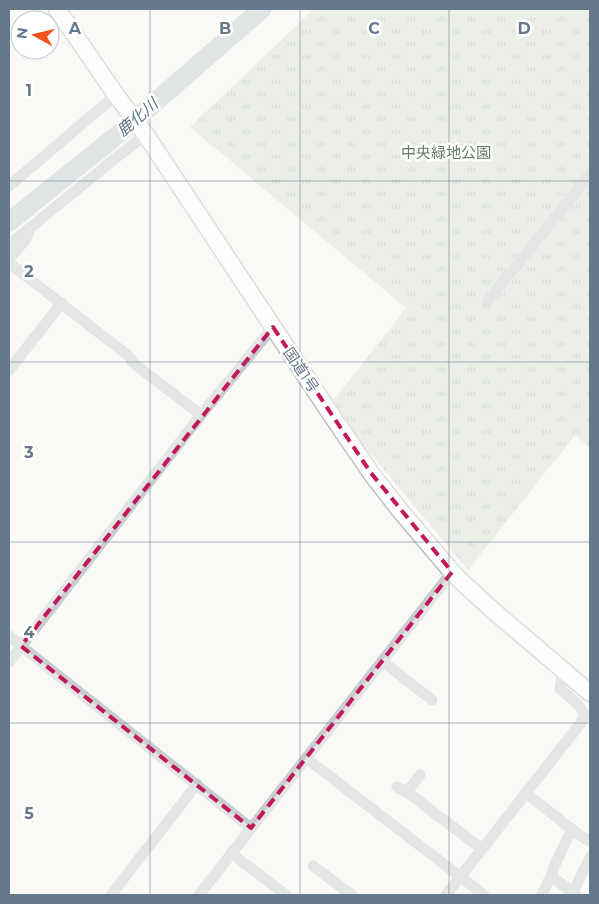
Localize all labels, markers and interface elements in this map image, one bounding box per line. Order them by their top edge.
north arrow [10,10,60,60]
text: A [68,19,82,38]
text: B [219,19,231,38]
text: C [368,19,380,38]
text: D [517,19,531,38]
text: N [12,26,32,40]
text: 1 [26,81,32,100]
water label: 鹿化川 [113,93,163,140]
park label: 中央緑地公園 [401,143,491,162]
text: 2 [24,262,34,281]
street label: 国道1号 [279,344,323,396]
text: 3 [23,443,34,462]
text: 4 [23,623,35,642]
text: 5 [24,804,34,823]

